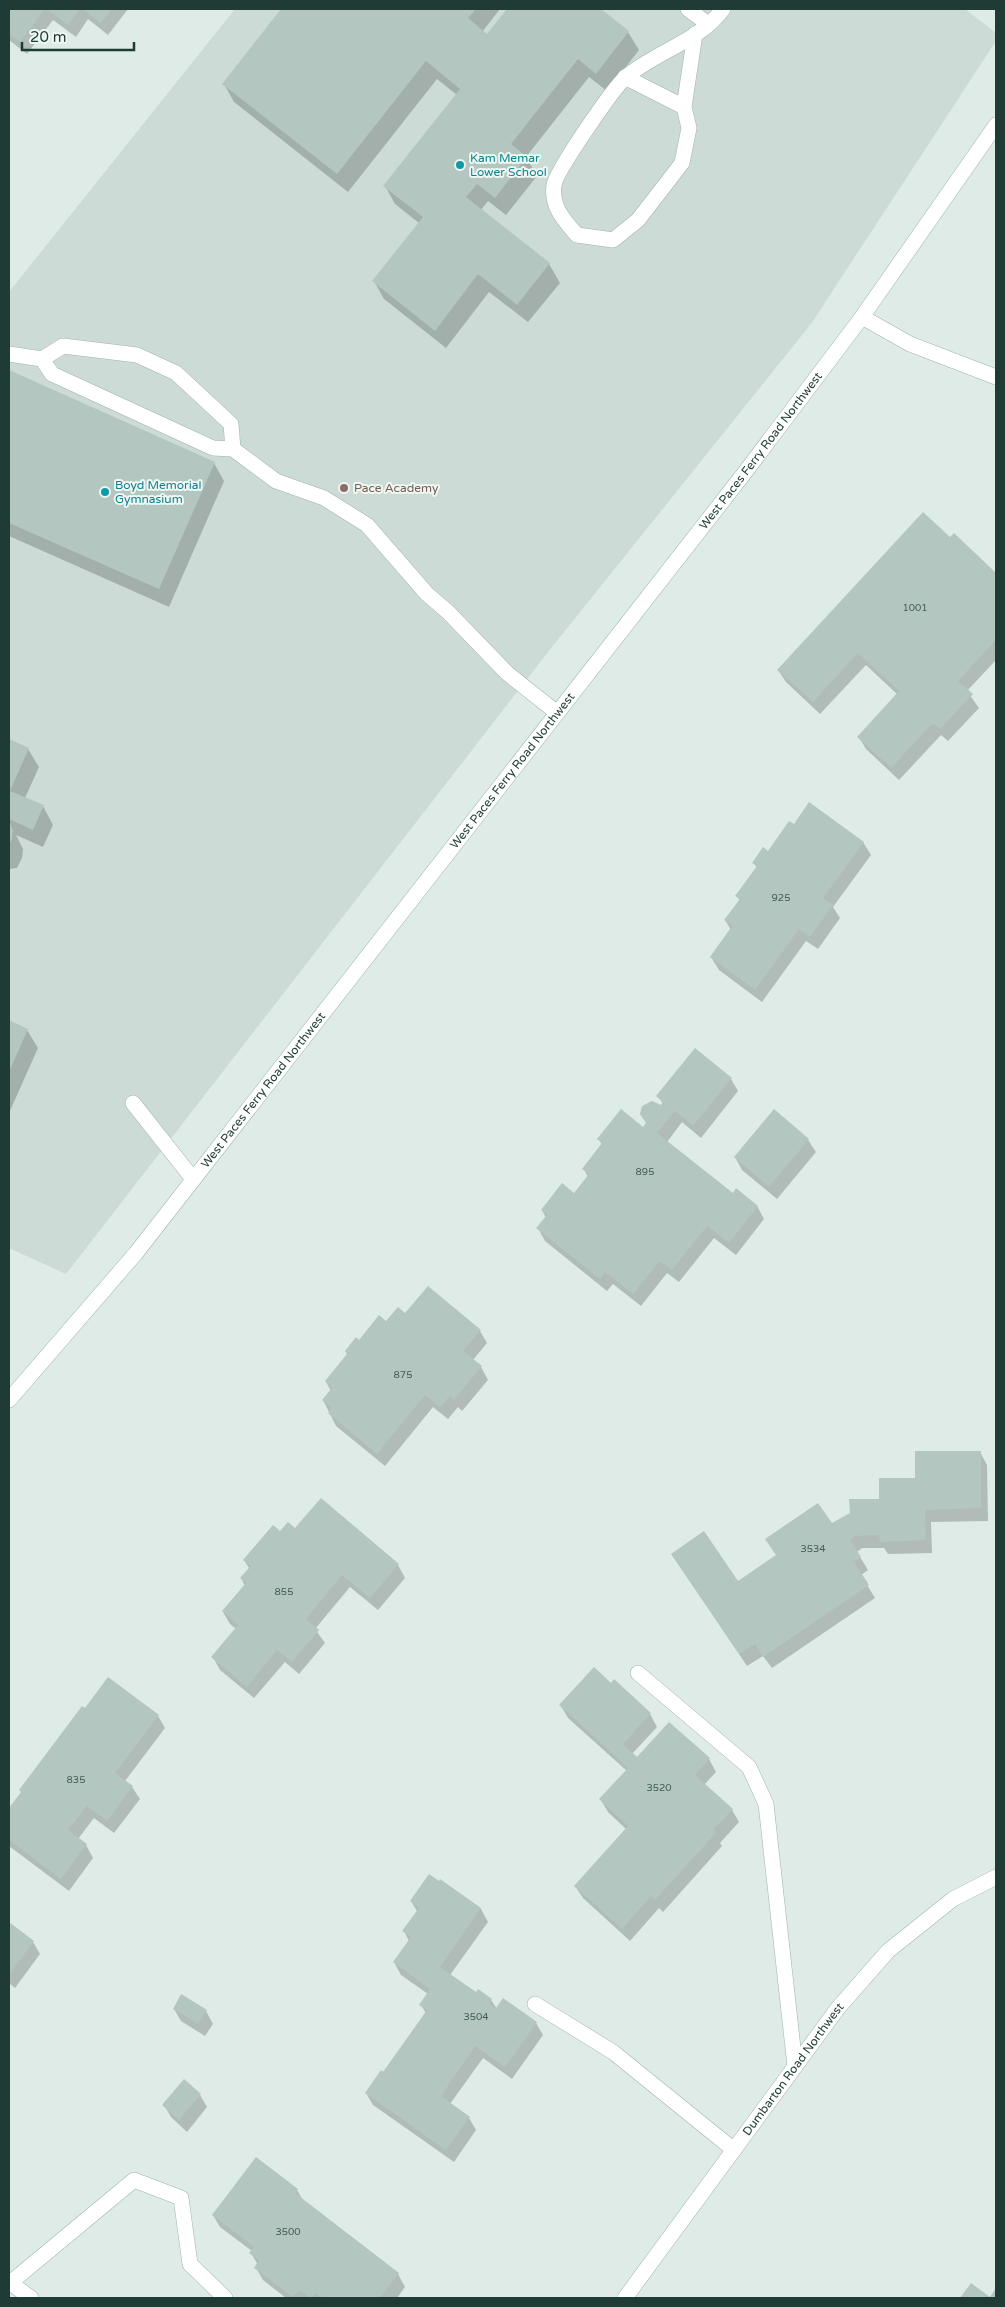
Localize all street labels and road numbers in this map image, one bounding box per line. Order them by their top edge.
street label: West Paces Ferry Road Northwest [696,369,825,532]
street label: West Paces Ferry Road Northwest [447,690,578,851]
street label: West Paces Ferry Road Northwest [198,1009,329,1171]
street label: Dumbarton Road Northwest [740,1999,847,2138]

